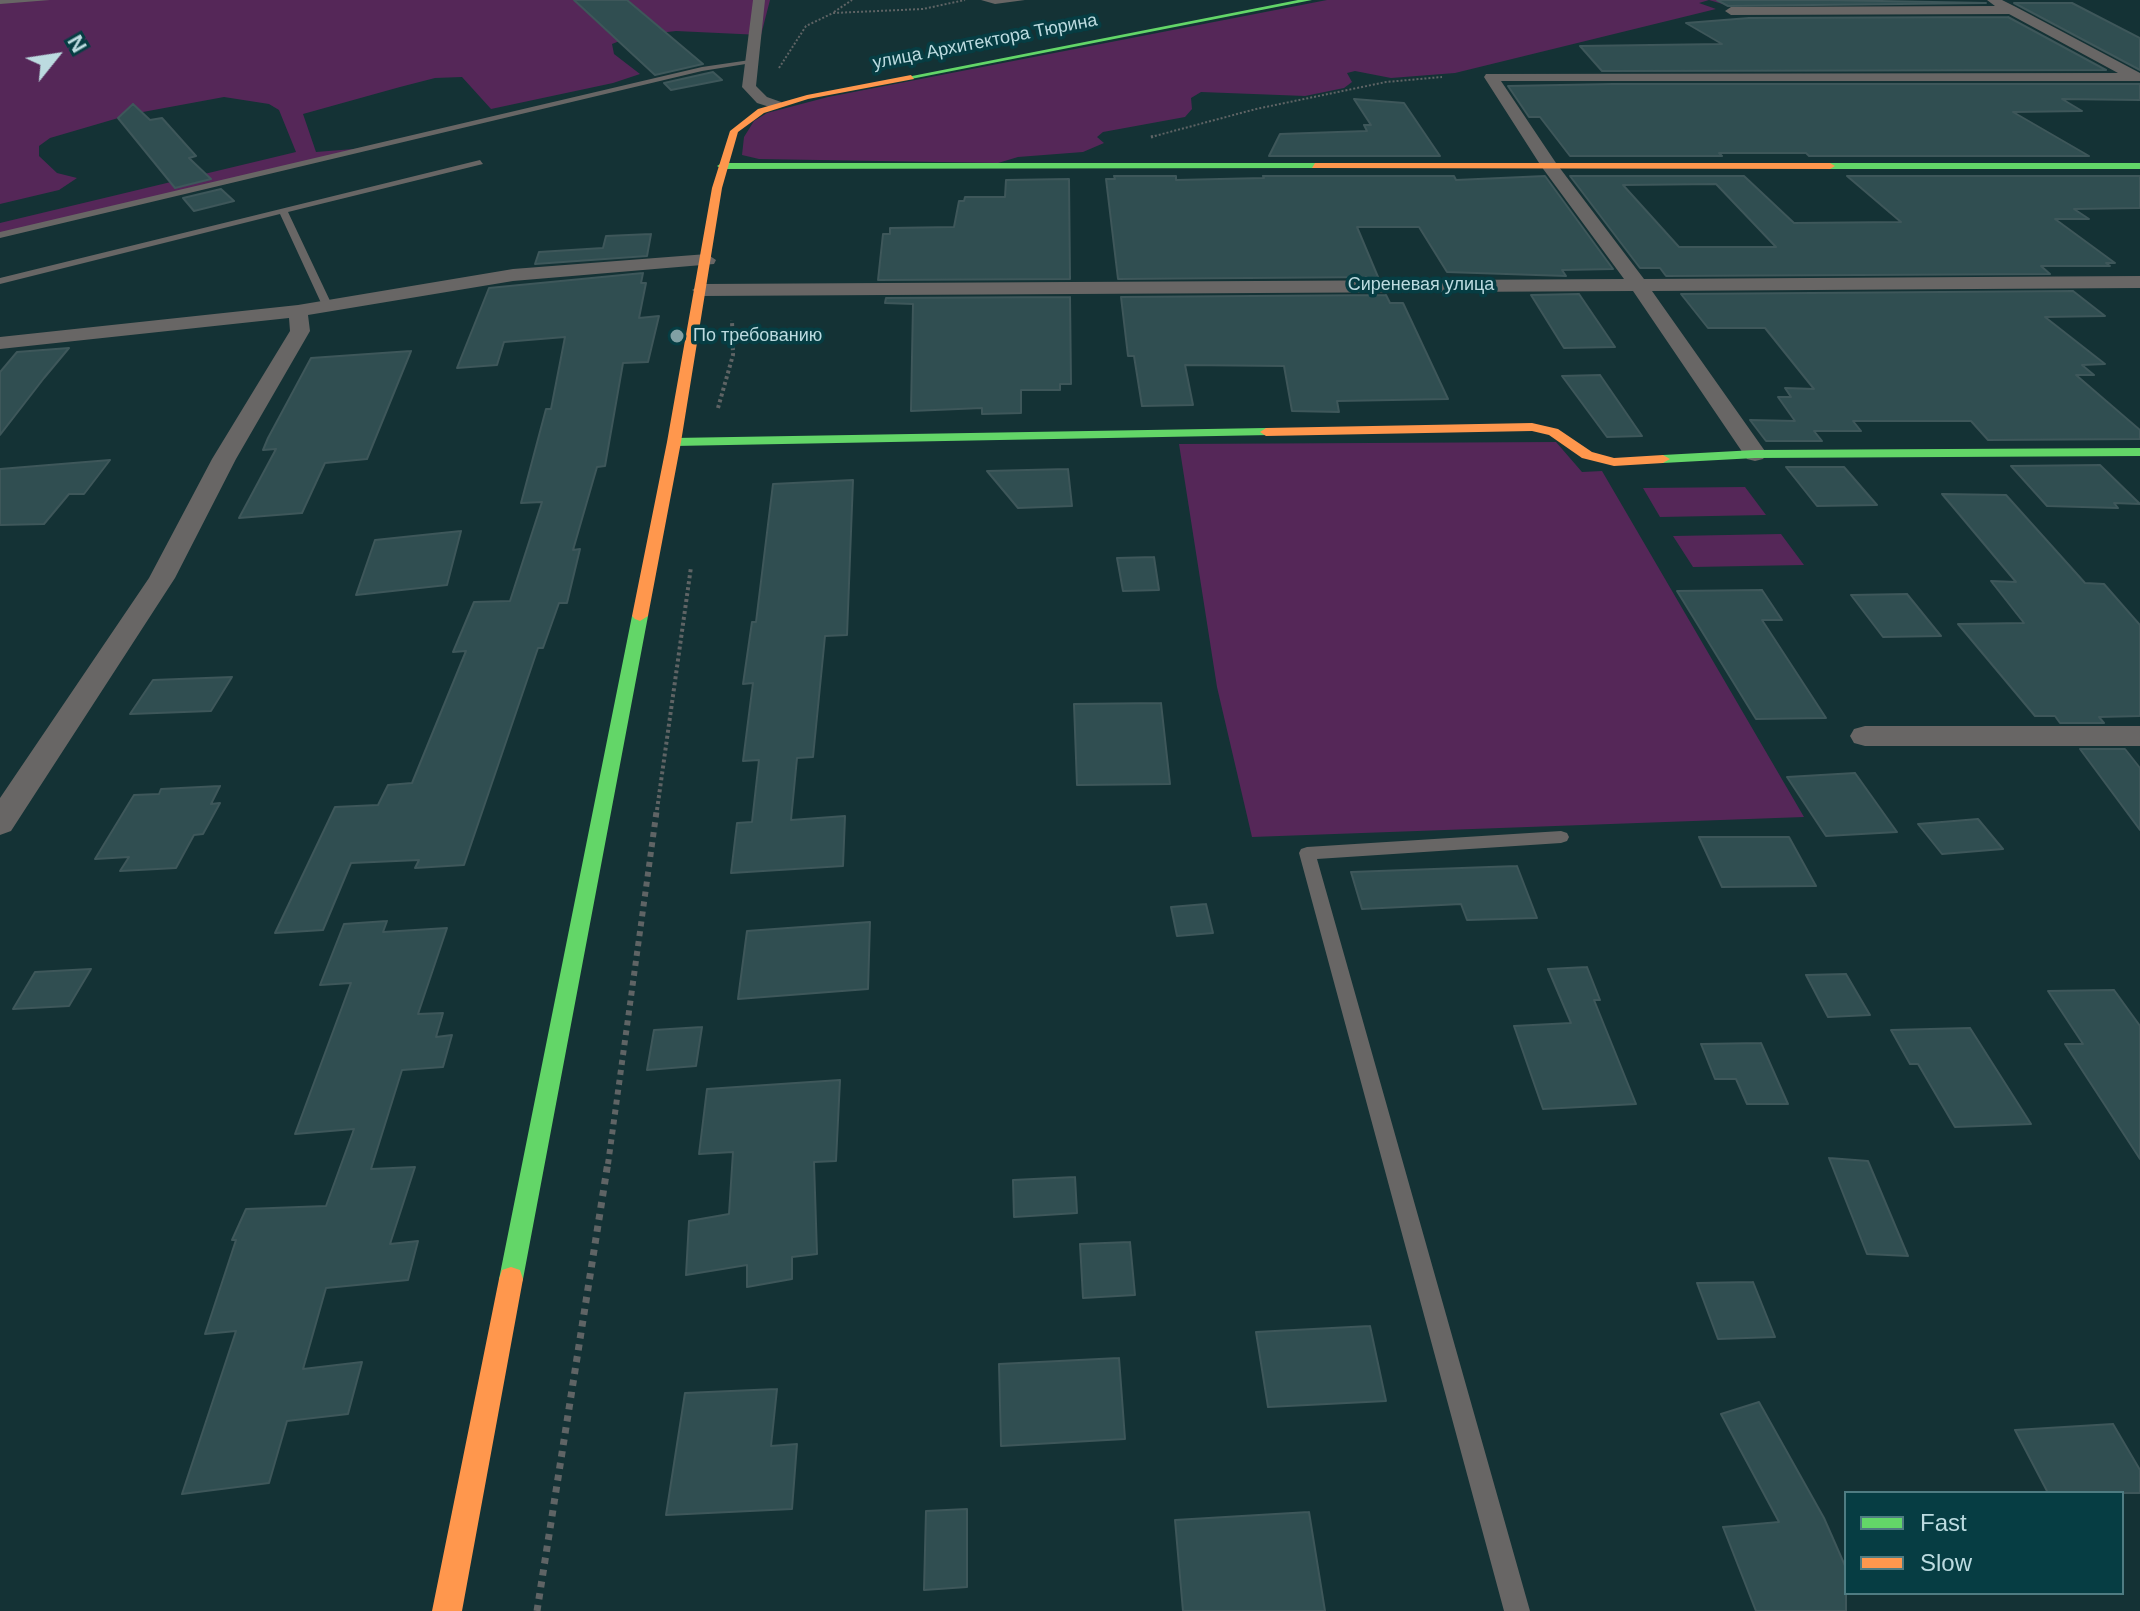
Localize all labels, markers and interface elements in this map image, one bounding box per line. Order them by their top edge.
street label: улица Архитектора Тюрина [871,10,1099,74]
north arrow [16,16,96,96]
text: N [62,31,92,57]
street label: Сиреневая улица [1348,274,1494,296]
place label: По требованию [693,325,822,347]
marker: По требованию [668,327,686,345]
legend [1844,1491,2124,1595]
text: Fast [1920,1509,1967,1536]
text: Slow [1920,1549,1972,1576]

